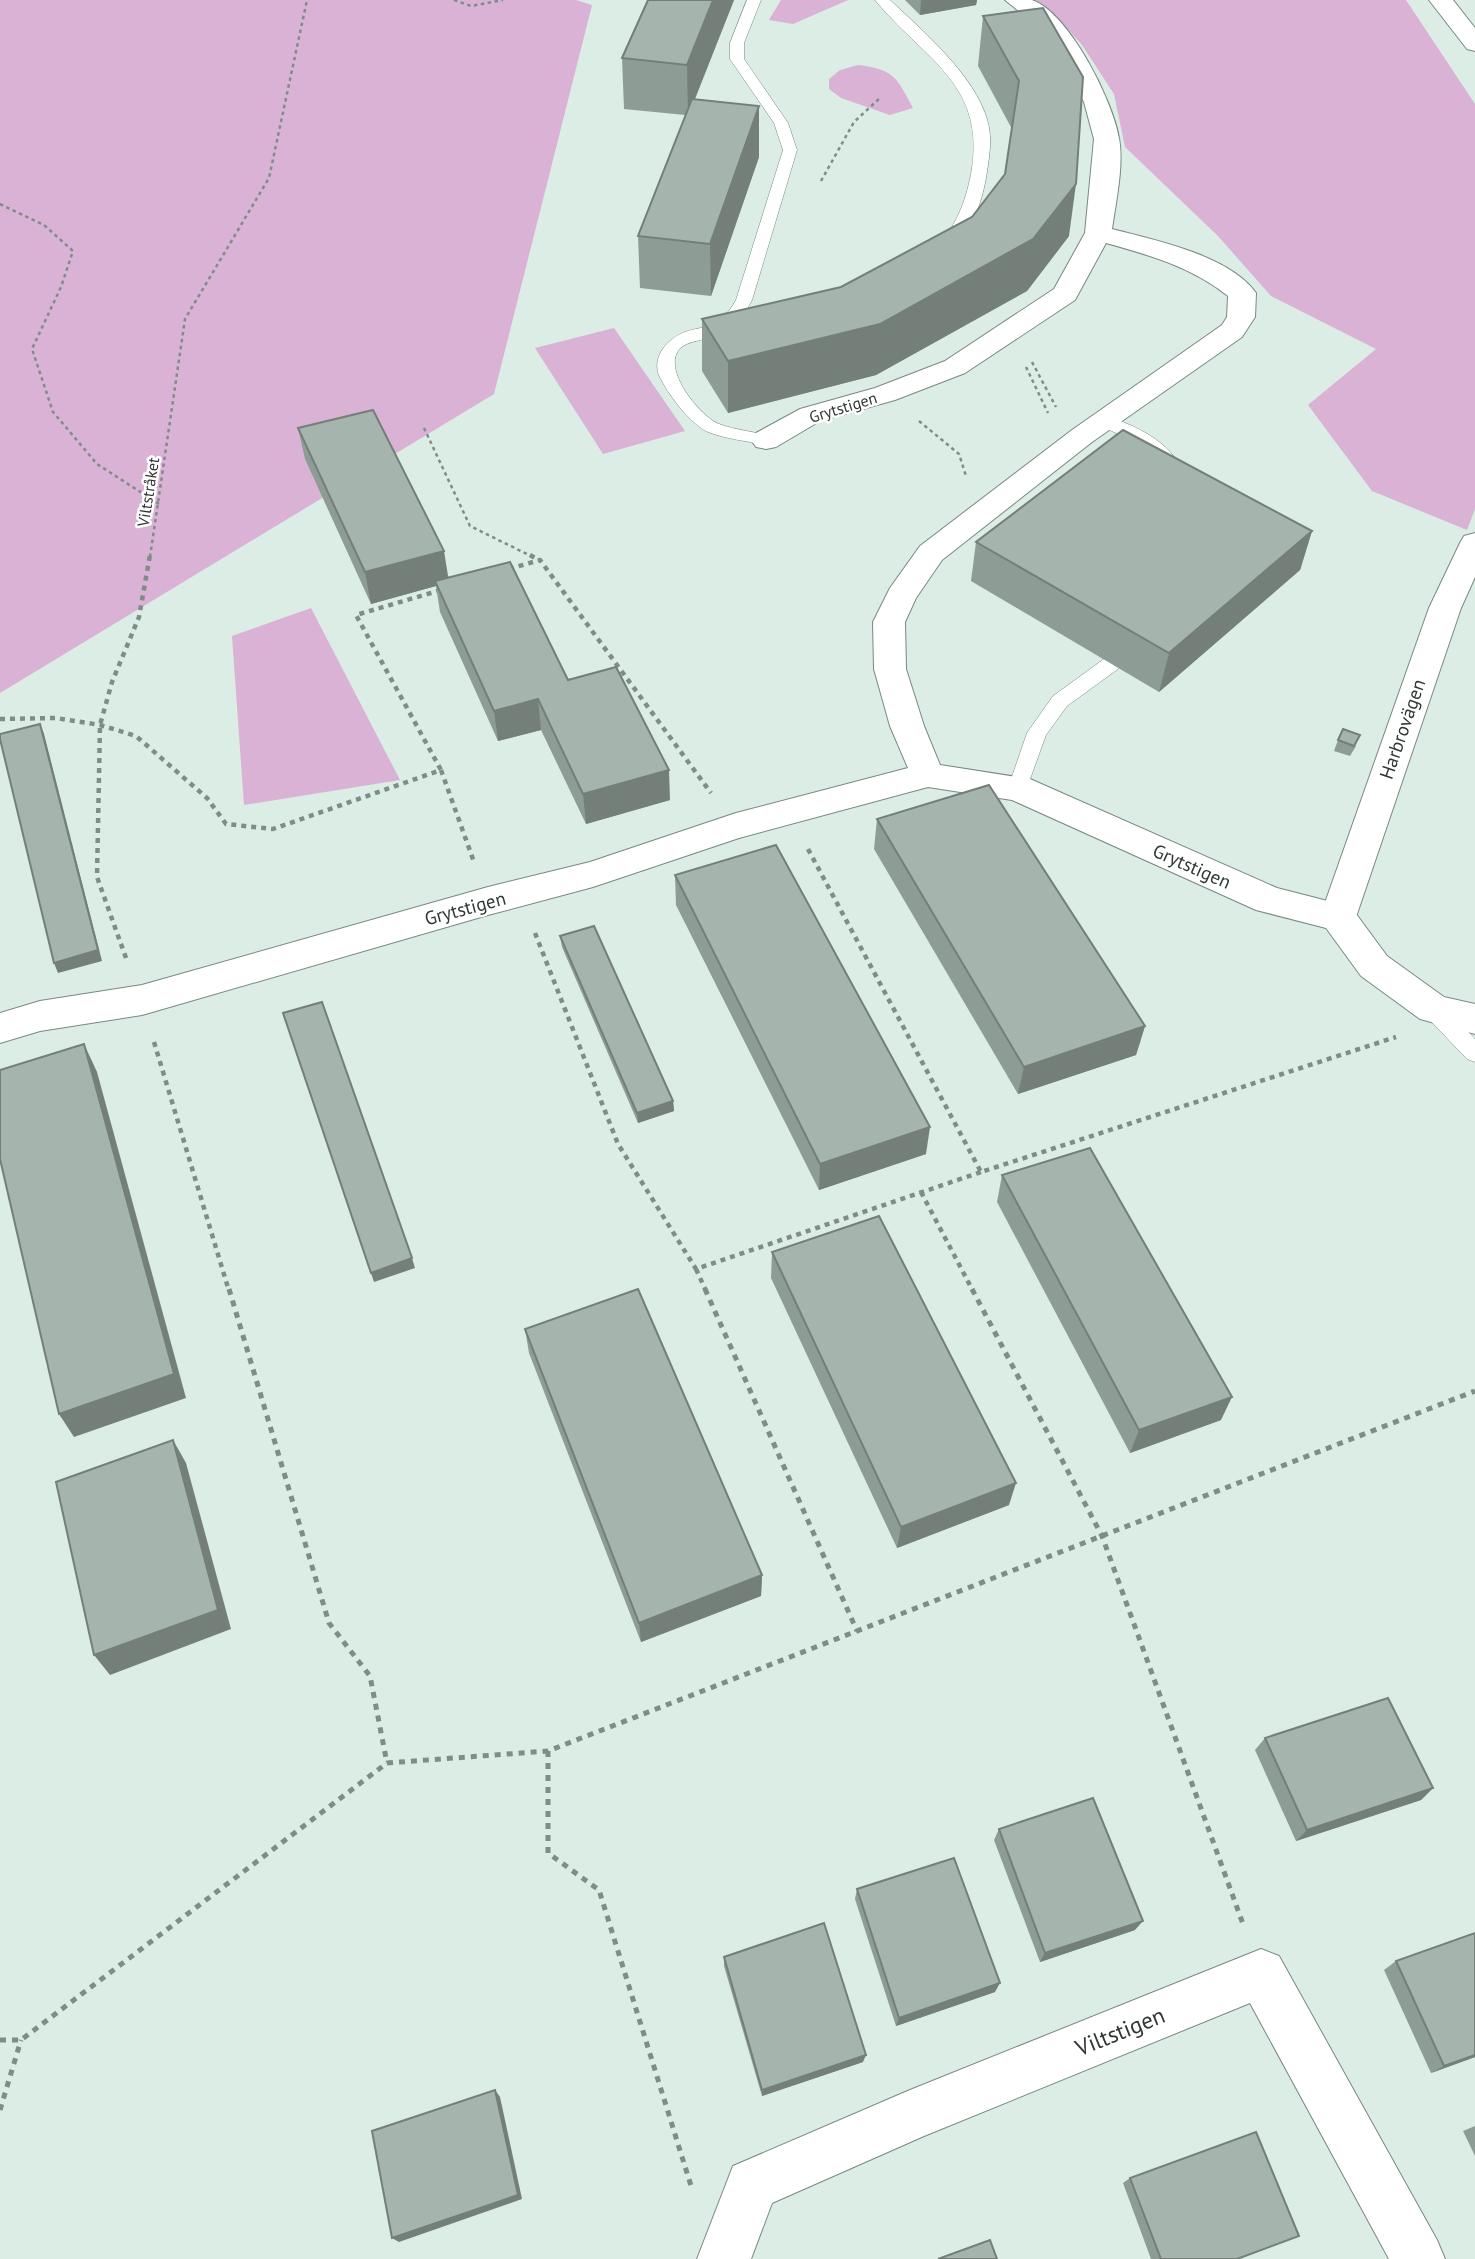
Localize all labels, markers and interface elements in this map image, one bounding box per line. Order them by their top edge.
street label: Grytstigen [807,387,879,427]
street label: Viltstråket [132,455,163,529]
street label: Harbrovägen [1374,676,1430,782]
street label: Grytstigen [1149,838,1235,894]
street label: Grytstigen [422,886,508,930]
street label: Viltstigen [1070,2000,1169,2062]

